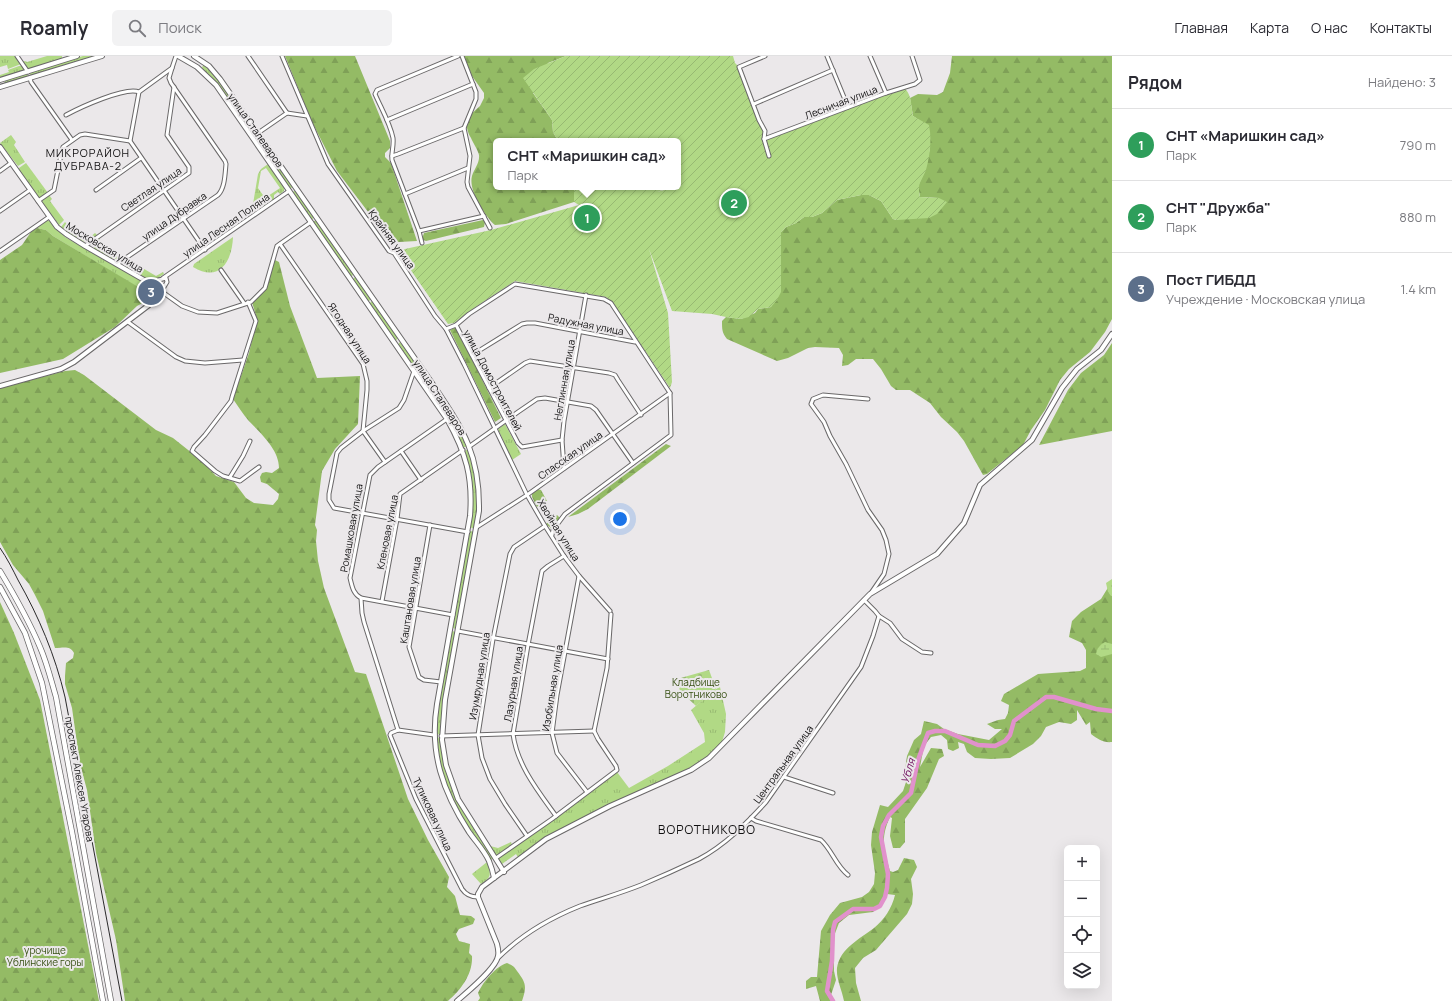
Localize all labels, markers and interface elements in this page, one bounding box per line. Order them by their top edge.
search box [112,10,392,46]
text: Roamly [20,15,88,41]
icon: search [126,17,148,39]
text: Поиск [158,17,202,38]
text: Главная [1175,18,1228,37]
text: Карта [1250,18,1289,37]
text: О нас [1311,18,1348,37]
text: Контакты [1370,18,1432,37]
text: Рядом [1128,71,1182,94]
text: Найдено: 3 [1368,73,1436,91]
street label: Лесничая улица [803,82,879,122]
street label: улица Сталеваров [225,90,287,170]
text: СНТ «Маришкин сад» [1166,125,1325,146]
text: 1 [1138,136,1144,154]
text: 790 m [1400,136,1436,154]
popup [493,138,681,190]
district label: МИКРОРАЙОН ДУБРАВА-2 [46,145,130,173]
text: СНТ «Маришкин сад» [508,145,667,166]
text: Парк [1166,146,1196,164]
street label: Светлая улица [118,164,184,214]
text: Парк [508,166,538,184]
street label: улица Дубравка [139,188,209,244]
pin: 2 [721,188,747,218]
street label: улица Лесная Поляна [180,190,272,260]
text: СНТ "Дружба" [1166,197,1271,218]
pin: 1 [574,203,600,233]
street label: Крайняя улица [366,206,418,272]
text: 2 [1137,208,1145,226]
text: 880 m [1399,208,1436,226]
street label: Московская улица [64,218,146,276]
text: Парк [1166,218,1196,236]
text: Пост ГИБДД [1166,269,1256,290]
pin: 3 [138,277,164,307]
text: 3 [1137,280,1145,298]
text: 1.4 km [1400,280,1436,298]
text: Учреждение · Московская улица [1166,290,1365,308]
street label: Ягодная улица [325,300,375,366]
street label: Радужная улица [547,310,625,338]
street label: улица Домостроителей [460,327,526,433]
street label: Неглинная улица [550,338,578,422]
street label: улица Сталеваров [410,356,470,438]
street label: Спасская улица [535,428,605,482]
street label: Ромашковая улица [336,483,366,573]
street label: Кленовая улица [373,494,401,570]
street label: Хвойная улица [534,496,584,564]
your location [610,509,630,529]
street label: Каштановая улица [396,555,424,645]
street label: Изумрудная улица [465,631,493,721]
street label: Изобильная улица [538,644,566,732]
street label: Лазурная улица [500,645,526,723]
park label: Кладбище Воротниково [665,675,727,701]
street label: проспект Алексея Угарова [62,715,98,843]
street label: Центральная улица [750,722,816,806]
water label: Убля [897,756,919,785]
street label: Тупиковая улица [410,775,456,853]
district label: ВОРОТНИКОВО [658,821,756,838]
map controls [1064,845,1100,989]
button: + [1064,845,1100,881]
button: − [1064,881,1100,917]
button: locate [1064,917,1100,953]
park label: урочище Ублинские горы [7,943,83,969]
button: layers [1064,953,1100,989]

